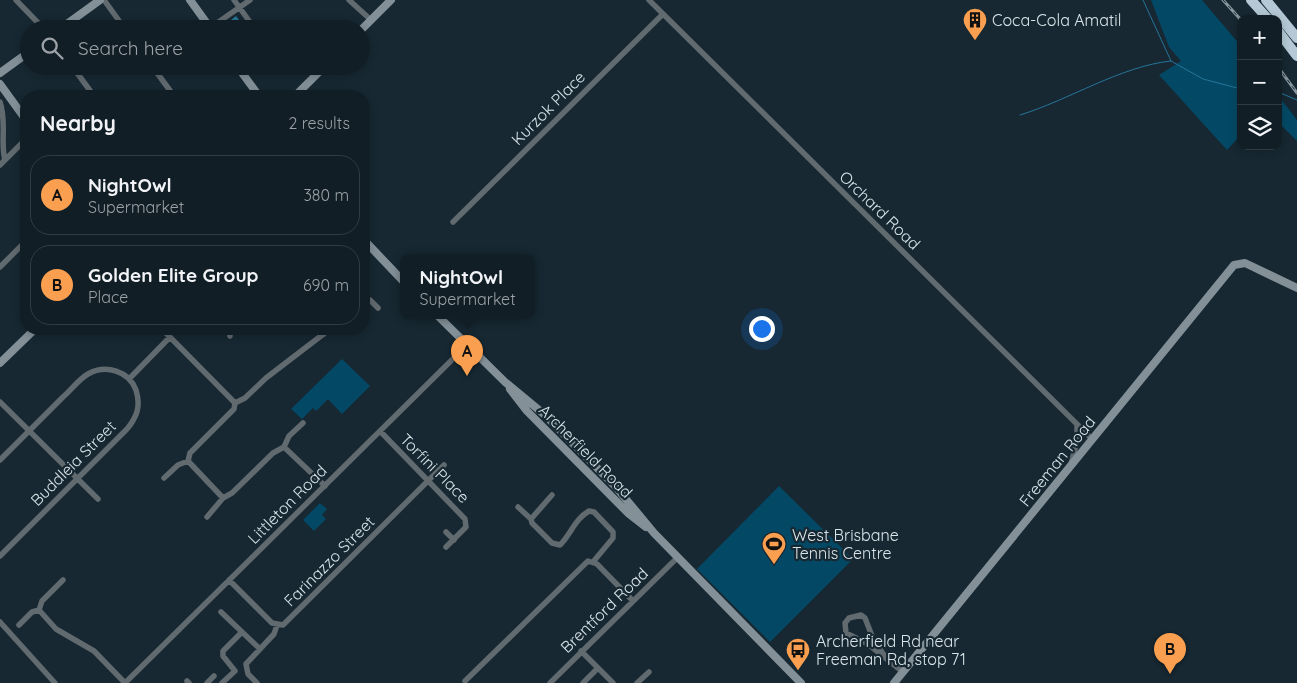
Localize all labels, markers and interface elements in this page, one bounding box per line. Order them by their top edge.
building icon: Coca-Cola Amatil [962,7,988,41]
place label: Coca-Cola Amatil [992,10,1121,30]
map controls [1237,15,1282,150]
button: + [1237,15,1282,60]
search box [20,20,370,75]
icon: search [38,34,66,62]
text: Search here [78,36,183,60]
button: − [1237,60,1282,105]
street label: Kurzok Place [507,67,589,149]
button: layers [1237,105,1282,150]
text: Nearby [40,110,116,136]
text: 2 results [288,113,350,133]
street label: Orchard Road [835,166,925,254]
text: NightOwl [88,173,172,197]
text: A [52,185,62,205]
text: 380 m [303,185,349,205]
text: Supermarket [88,197,184,217]
popup [400,254,535,319]
text: Golden Elite Group [88,263,259,287]
text: NightOwl [419,265,503,289]
text: B [52,275,62,295]
text: 690 m [303,275,349,295]
text: Place [88,287,128,307]
text: Supermarket [419,289,516,309]
your location [749,316,775,342]
pin: A [451,335,483,376]
street label: Archerfield Road [535,400,637,502]
street label: Freeman Road [1014,412,1100,510]
street label: Buddleia Street [26,416,120,510]
street label: Torfini Place [396,429,474,507]
street label: Littleton Road [243,460,331,548]
street label: Farinazzo Street [280,512,378,610]
place label: West Brisbane Tennis Centre [792,525,899,563]
sports icon: West Brisbane Tennis Centre [761,531,787,565]
street label: Brentford Road [556,563,652,657]
place label: Archerfield Rd near Freeman Rd, stop 71 [816,631,966,669]
pin: B [1154,633,1186,674]
bus stop icon: Archerfield Rd near Freeman Rd, stop 71 [785,637,811,671]

